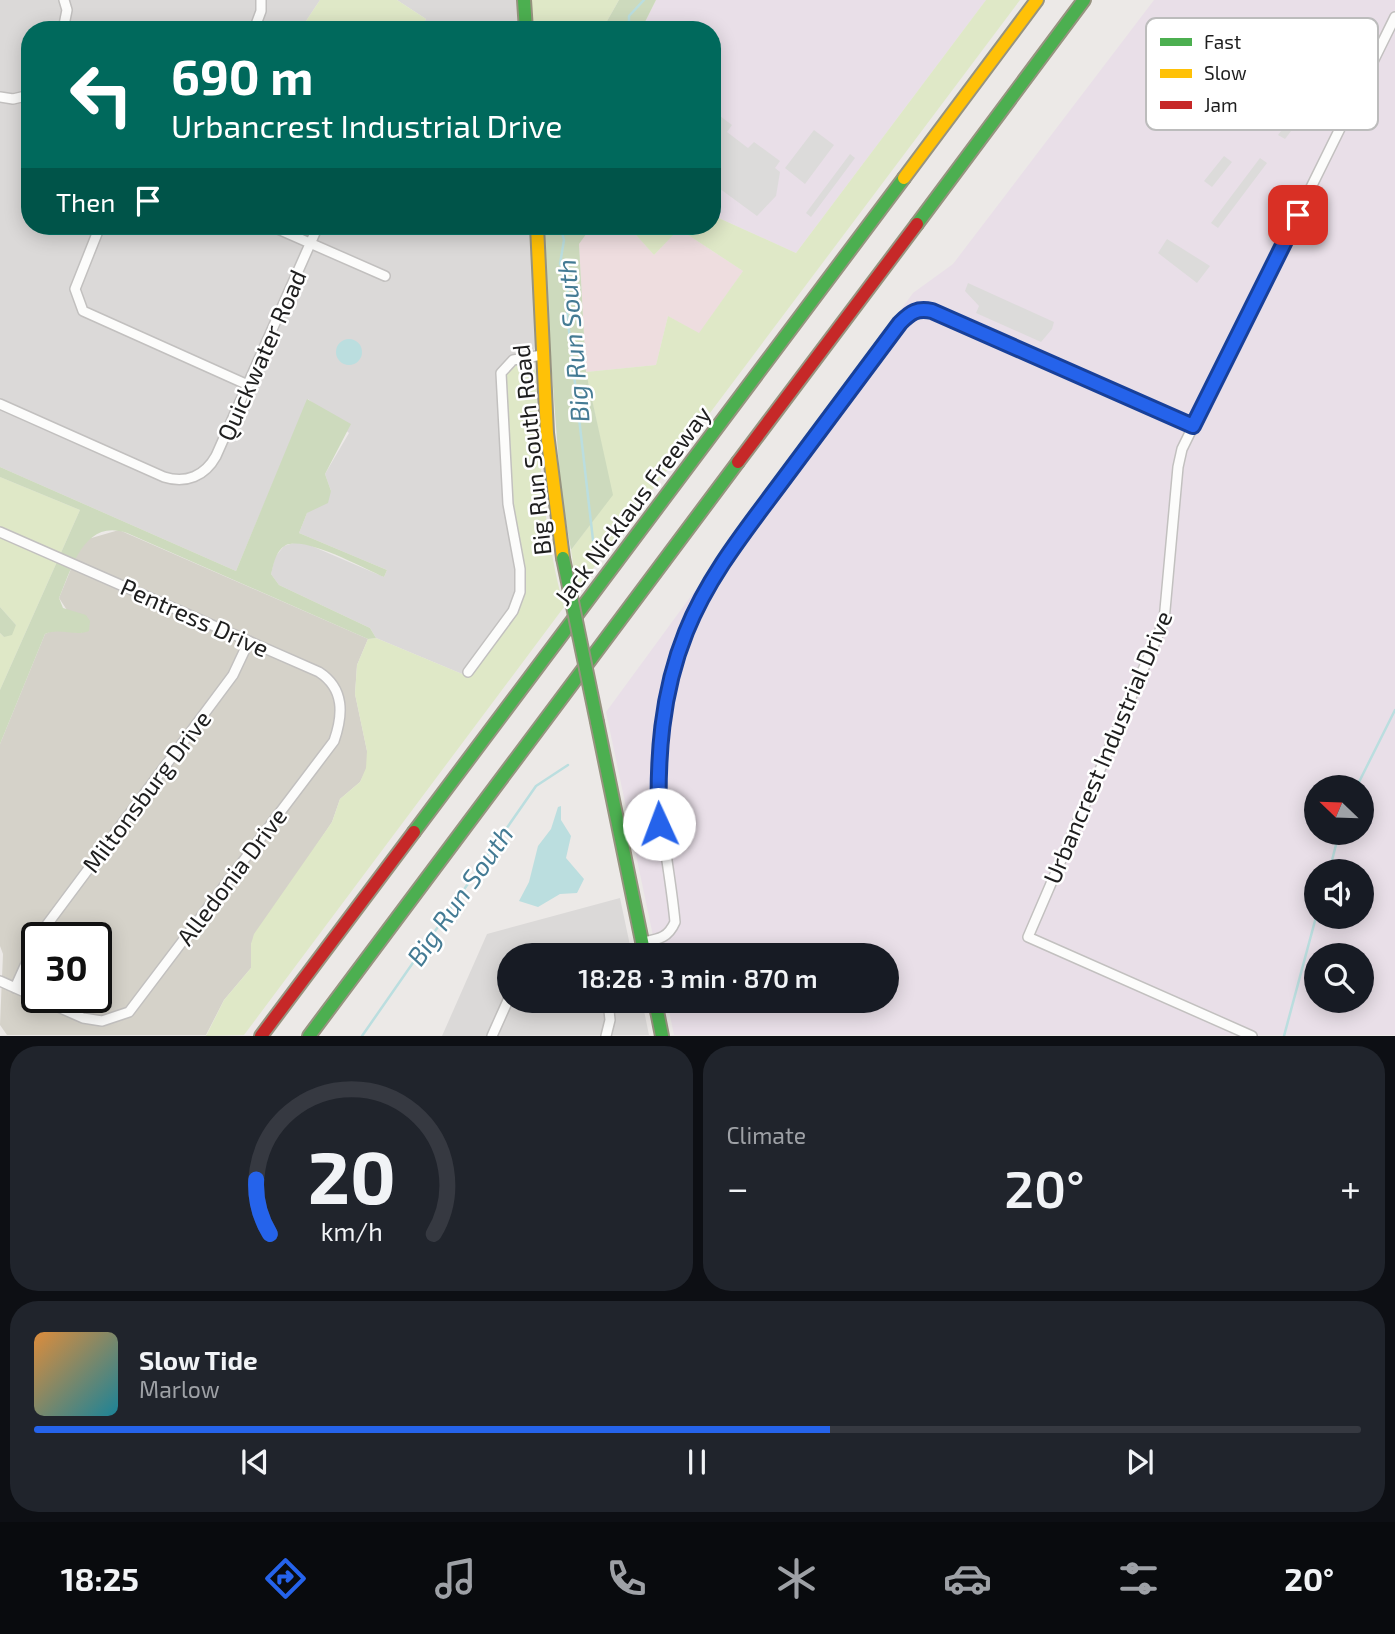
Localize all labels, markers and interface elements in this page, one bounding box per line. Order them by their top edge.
legend [1146,18,1378,130]
text: Fast [1204,30,1241,53]
text: 690 m [171,46,314,105]
icon: left [56,49,147,140]
text: Slow [1204,61,1247,84]
text: Jam [1204,93,1238,116]
text: Urbancrest Industrial Drive [171,106,563,144]
icon: arrive [129,182,167,220]
pin [1268,185,1328,245]
text: Then [56,186,115,217]
icon: arrive [1279,196,1317,234]
water label: Big Run South [549,258,595,424]
street label: Quickwater Road [210,265,312,445]
street label: Big Run South Road [506,343,556,557]
street label: Jack Nicklaus Freeway [548,399,717,610]
street label: Pentress Drive [117,571,273,663]
street label: Urbancrest Industrial Drive [1036,606,1178,888]
street label: Miltonsburg Drive [76,704,216,878]
north arrow [1304,775,1374,845]
map controls [1304,775,1374,1013]
position arrow [622,787,696,861]
street label: Alledonia Drive [170,801,292,951]
water label: Big Run South [399,819,519,971]
button: sound [1304,859,1374,929]
speed limit sign: 30 [21,922,112,1013]
button: search [1304,943,1374,1013]
text: 18:28 · 3 min · 870 m [578,962,818,993]
text: Climate [727,1121,806,1149]
text: 20 [307,1132,395,1220]
text: 20° [1004,1156,1085,1218]
text: − [727,1164,749,1210]
text: + [1340,1164,1361,1210]
text: km/h [320,1216,382,1246]
text: Slow Tide [139,1344,258,1375]
text: Marlow [139,1375,220,1403]
icon: previous [236,1443,274,1481]
icon: pause [678,1443,716,1481]
icon: next [1121,1443,1159,1481]
icon: directions [261,1554,310,1603]
icon: music [431,1554,480,1603]
icon: phone [602,1554,651,1603]
icon: climate [772,1554,821,1603]
icon: car [943,1554,992,1603]
icon: filters [1114,1554,1163,1603]
text: 18:25 [61,1559,139,1597]
text: 20° [1284,1559,1334,1597]

